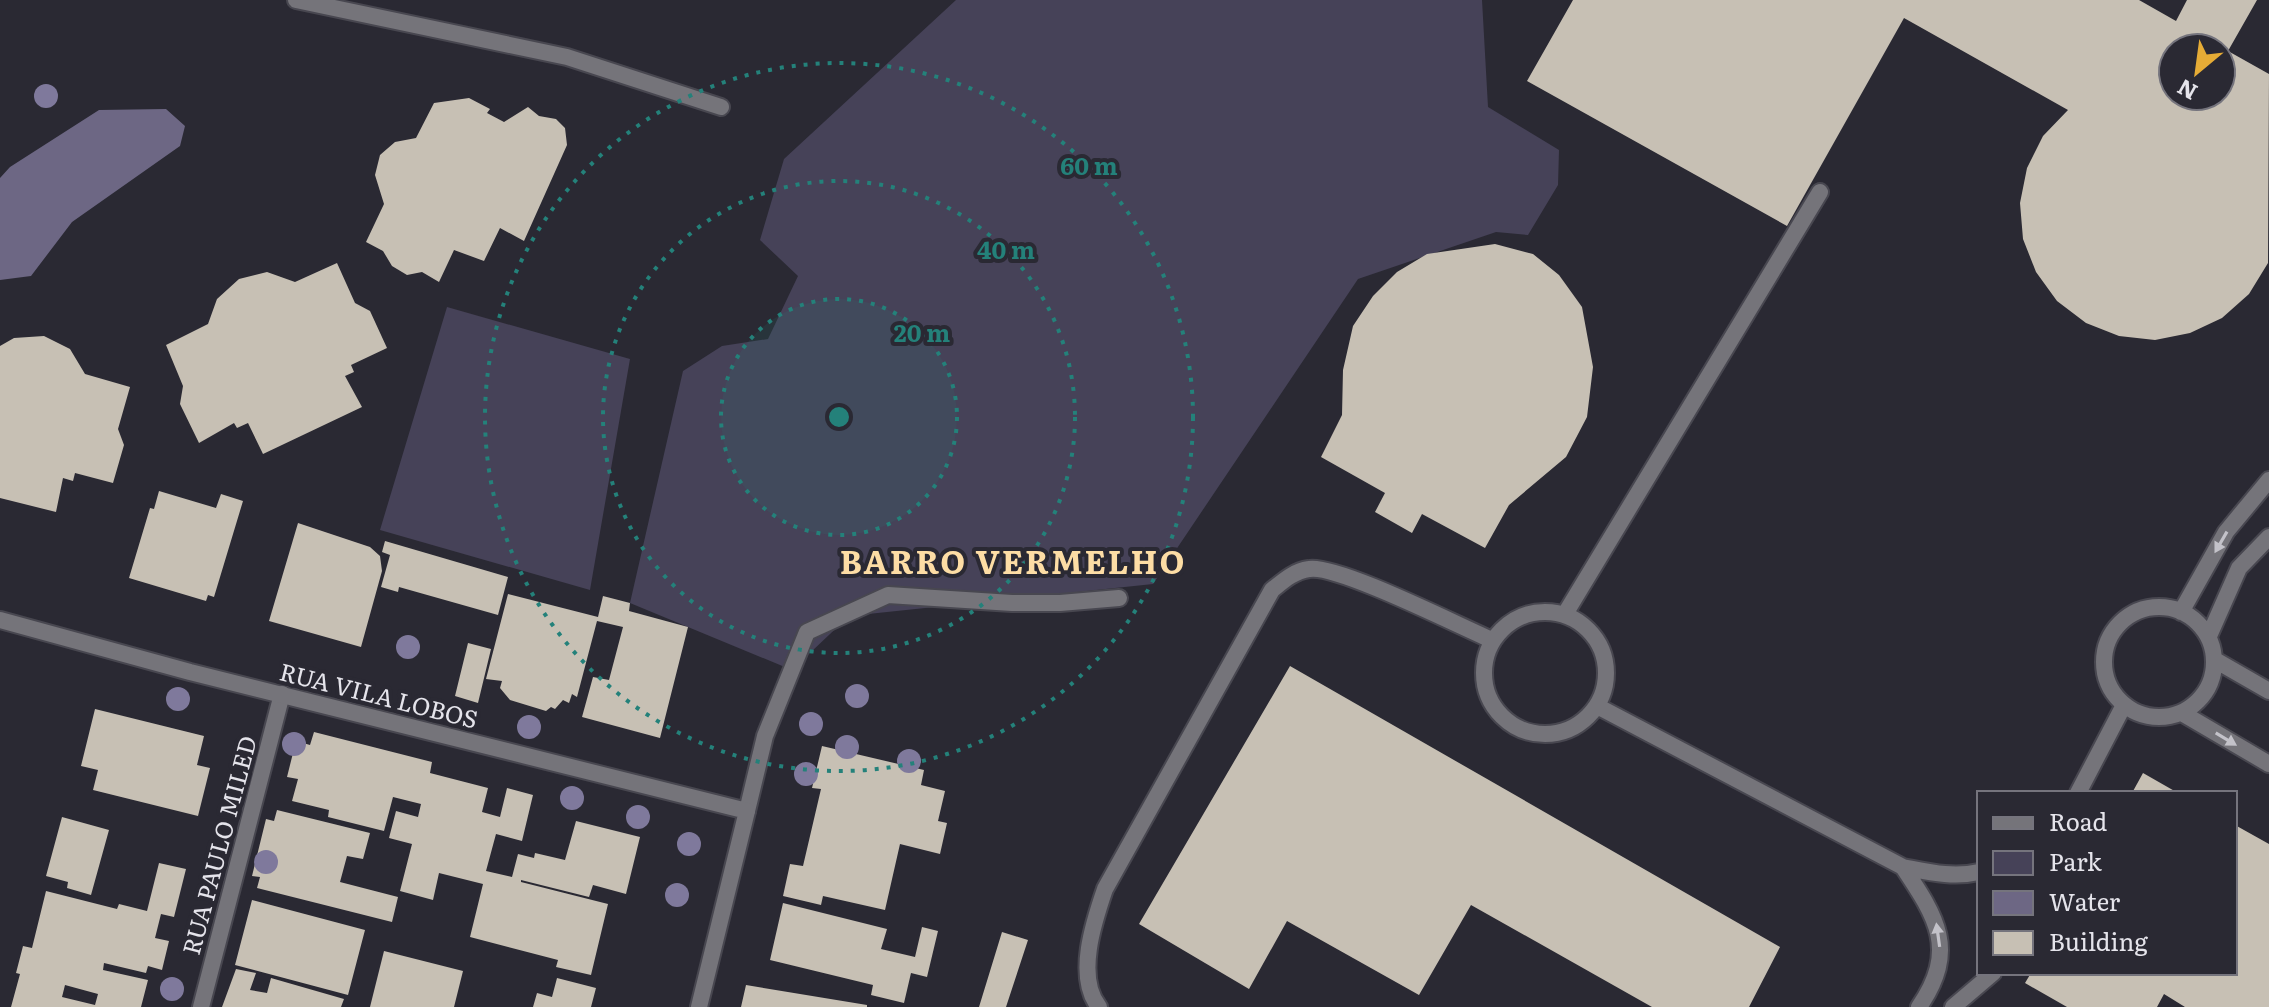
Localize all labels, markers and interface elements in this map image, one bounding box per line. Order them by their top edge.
north arrow [2157,32,2237,112]
text: N [2171,72,2203,110]
text: 60 m [1060,147,1118,182]
text: 40 m [977,231,1035,266]
text: 20 m [894,314,950,349]
centre of rings [825,403,853,431]
one-way arrow [2214,530,2228,553]
district label: BARRO VERMELHO [840,536,1186,584]
street label: RUA VILA LOBOS [276,652,482,736]
one-way arrow [2215,731,2237,745]
street label: RUA PAULO MILED [172,732,264,958]
legend [1977,791,2237,975]
text: Road [2049,803,2108,838]
text: Park [2049,843,2102,878]
text: Water [2049,883,2121,918]
one-way arrow [1931,922,1944,947]
text: Building [2049,923,2148,958]

